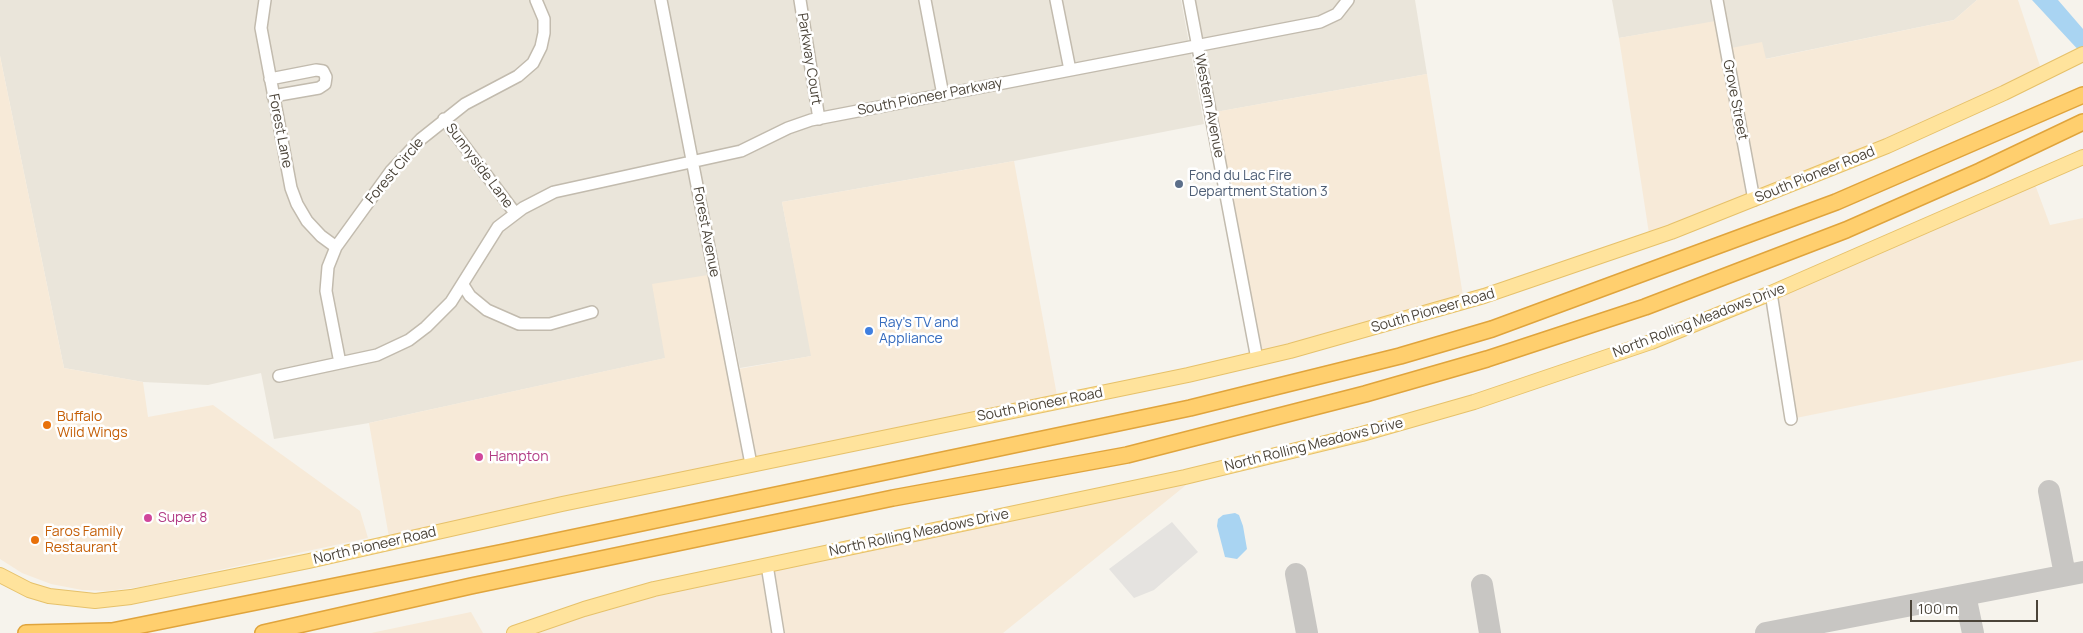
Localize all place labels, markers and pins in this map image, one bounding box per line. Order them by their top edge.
place label: Fond du Lac Fire Department Station 3 [1189,168,1328,200]
marker: Fond du Lac Fire Department Station 3 [1173,178,1185,190]
place label: Ray's TV and Appliance [879,315,959,348]
marker: Ray's TV and Appliance [863,325,875,337]
place label: Buffalo Wild Wings [57,409,127,442]
marker: Buffalo Wild Wings [41,419,53,431]
place label: Hampton [489,449,548,465]
marker: Hampton [473,451,485,463]
place label: Super 8 [158,510,207,526]
marker: Super 8 [142,512,154,524]
place label: Faros Family Restaurant [45,524,123,556]
marker: Faros Family Restaurant [29,534,41,546]

